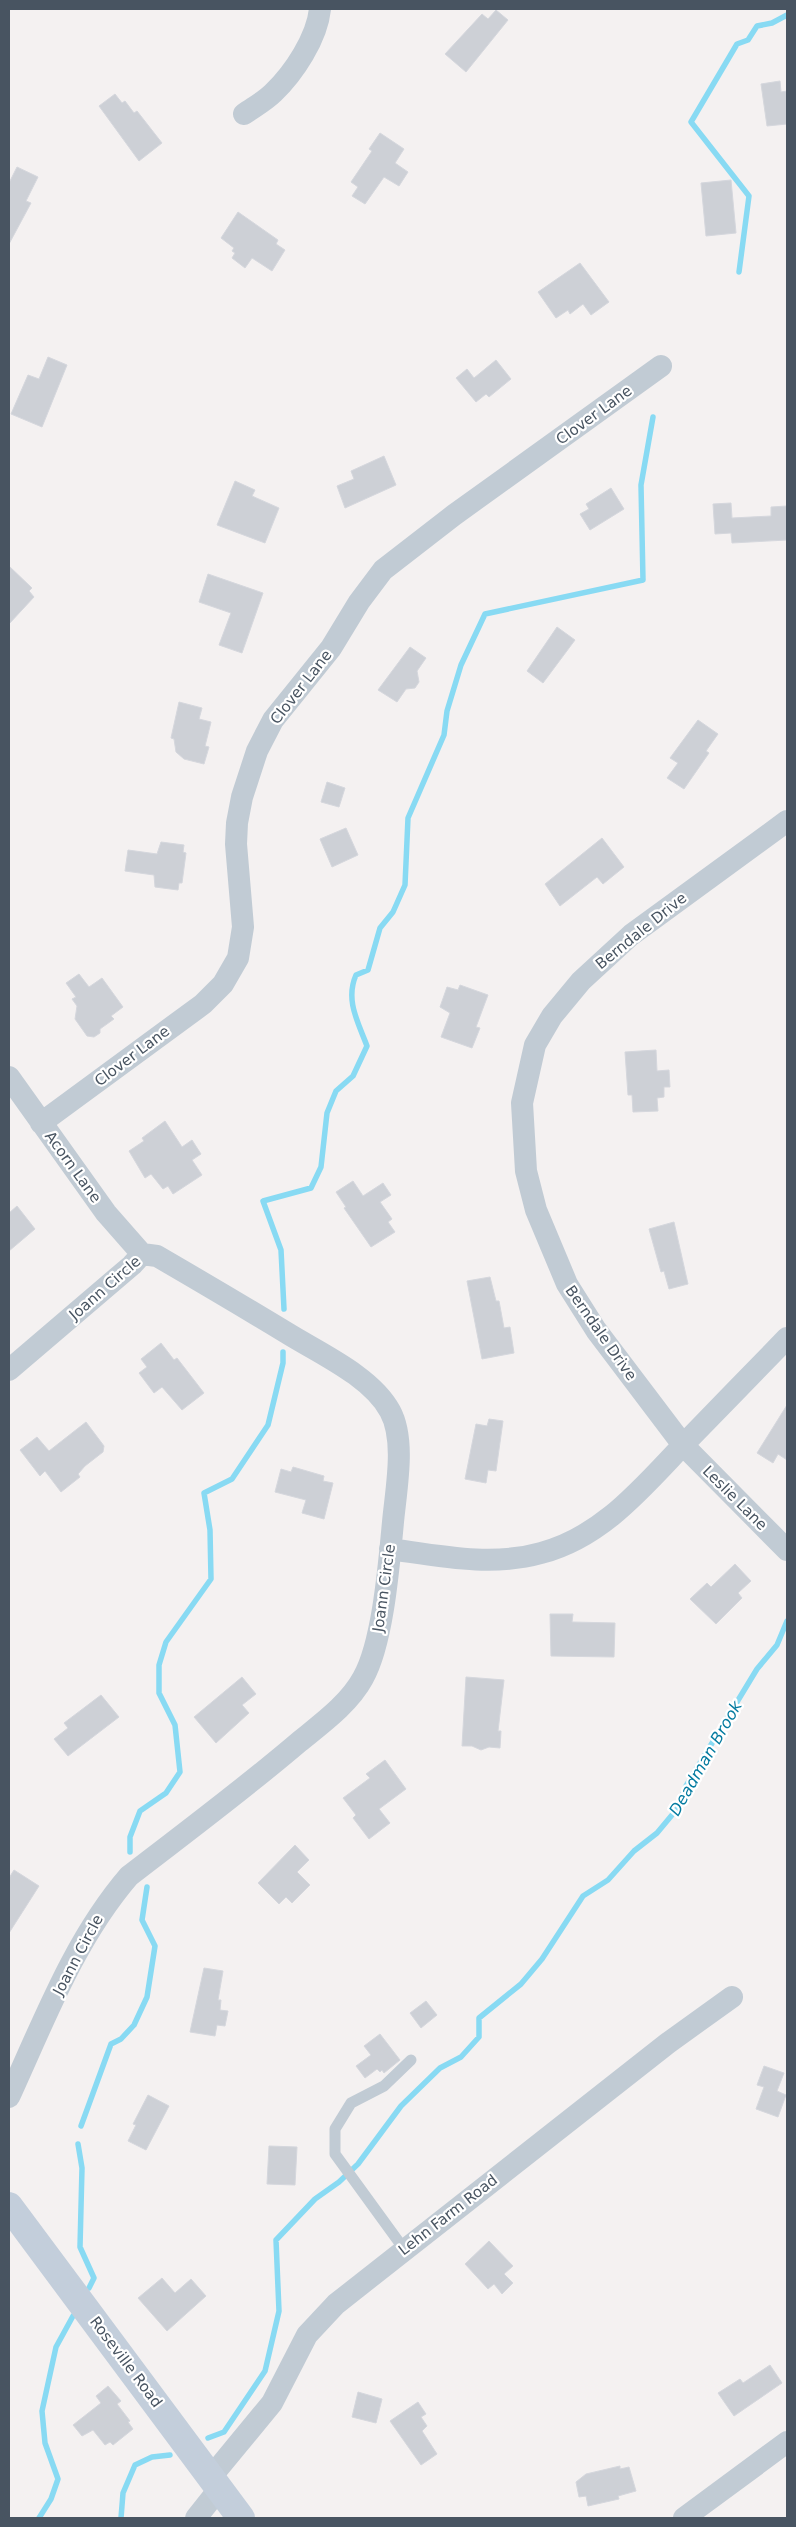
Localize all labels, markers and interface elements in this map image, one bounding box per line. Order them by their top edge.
street label: Clover Lane [553,382,635,448]
street label: Clover Lane [266,646,336,728]
street label: Berndale Drive [592,889,690,973]
street label: Clover Lane [91,1022,173,1090]
street label: Acorn Lane [41,1128,105,1206]
street label: Joann Circle [65,1252,144,1325]
street label: Berndale Drive [562,1282,640,1384]
street label: Leslie Lane [699,1462,771,1534]
street label: Joann Circle [369,1543,399,1634]
water label: Deadman Brook [665,1697,746,1819]
street label: Joann Circle [49,1912,107,1999]
street label: Lehn Farm Road [395,2171,501,2259]
street label: Roseville Road [86,2313,166,2411]

